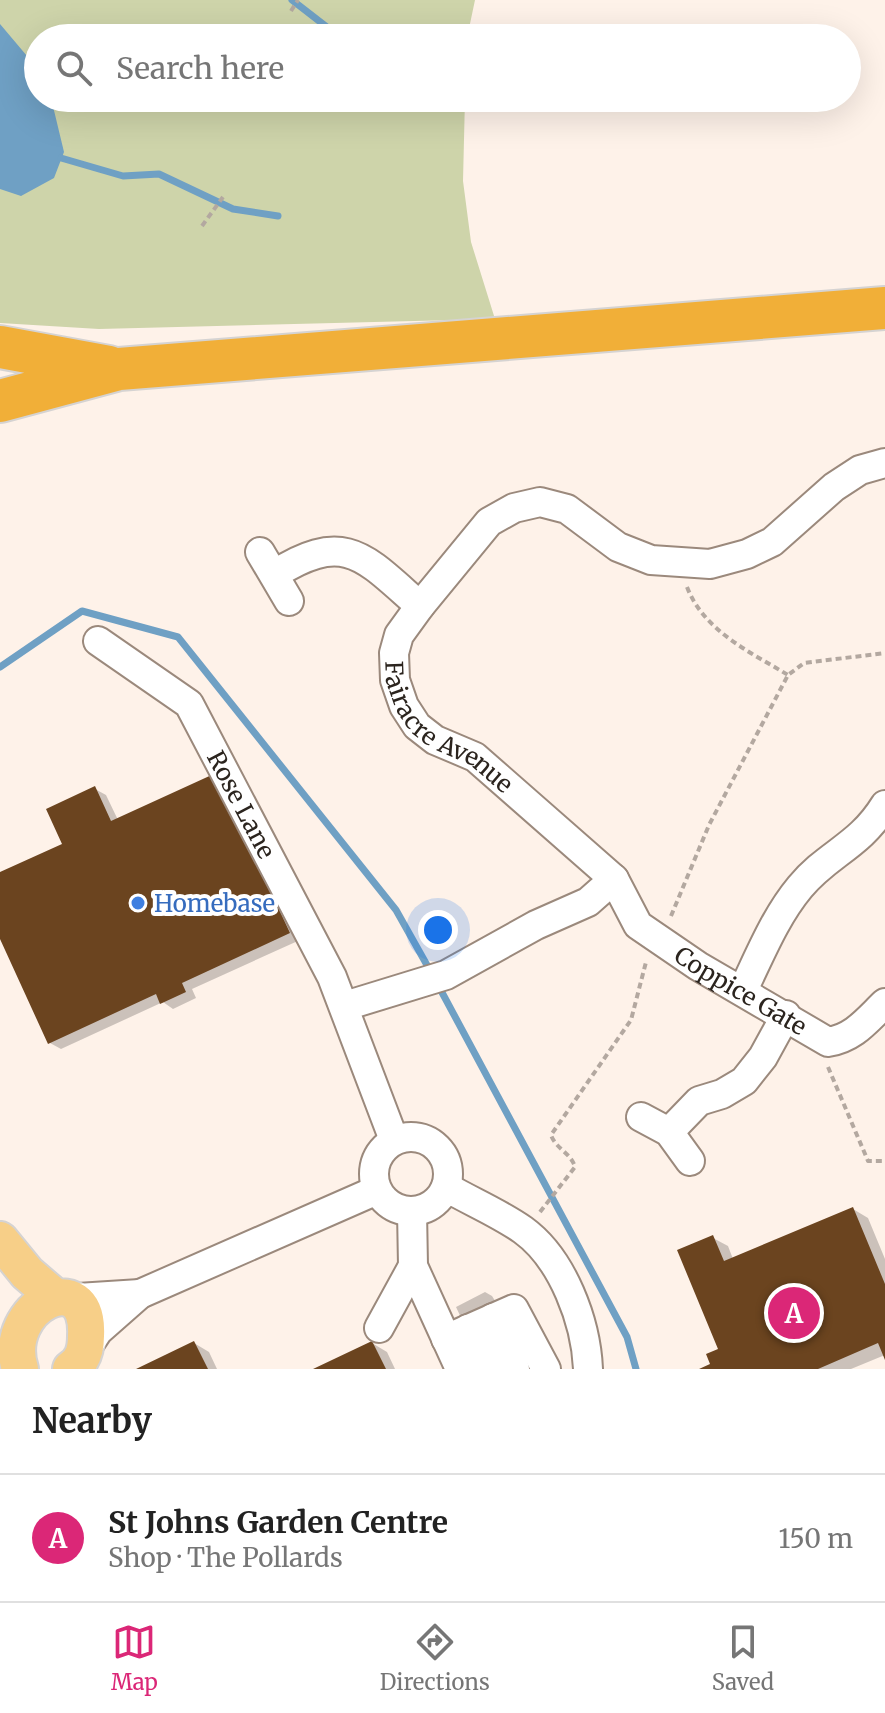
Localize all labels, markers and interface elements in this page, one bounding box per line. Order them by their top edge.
search box [24,24,861,112]
icon: search [52,46,96,90]
text: Search here [116,49,284,87]
street label: Fairacre Avenue [379,660,520,799]
street label: Rose Lane [201,745,283,864]
place label: Homebase [154,888,275,919]
marker: Homebase [129,894,147,912]
your location [418,910,458,950]
street label: Coppice Gate [669,939,812,1042]
pin: A [768,1283,820,1343]
text: Nearby [32,1400,152,1442]
text: St Johns Garden Centre [108,1503,448,1541]
text: A [49,1522,67,1555]
text: 150 m [779,1522,853,1555]
text: Shop · The Pollards [108,1541,343,1574]
tab: Map [111,1620,158,1696]
tab: Directions [380,1620,490,1696]
tab: Saved [712,1620,774,1696]

